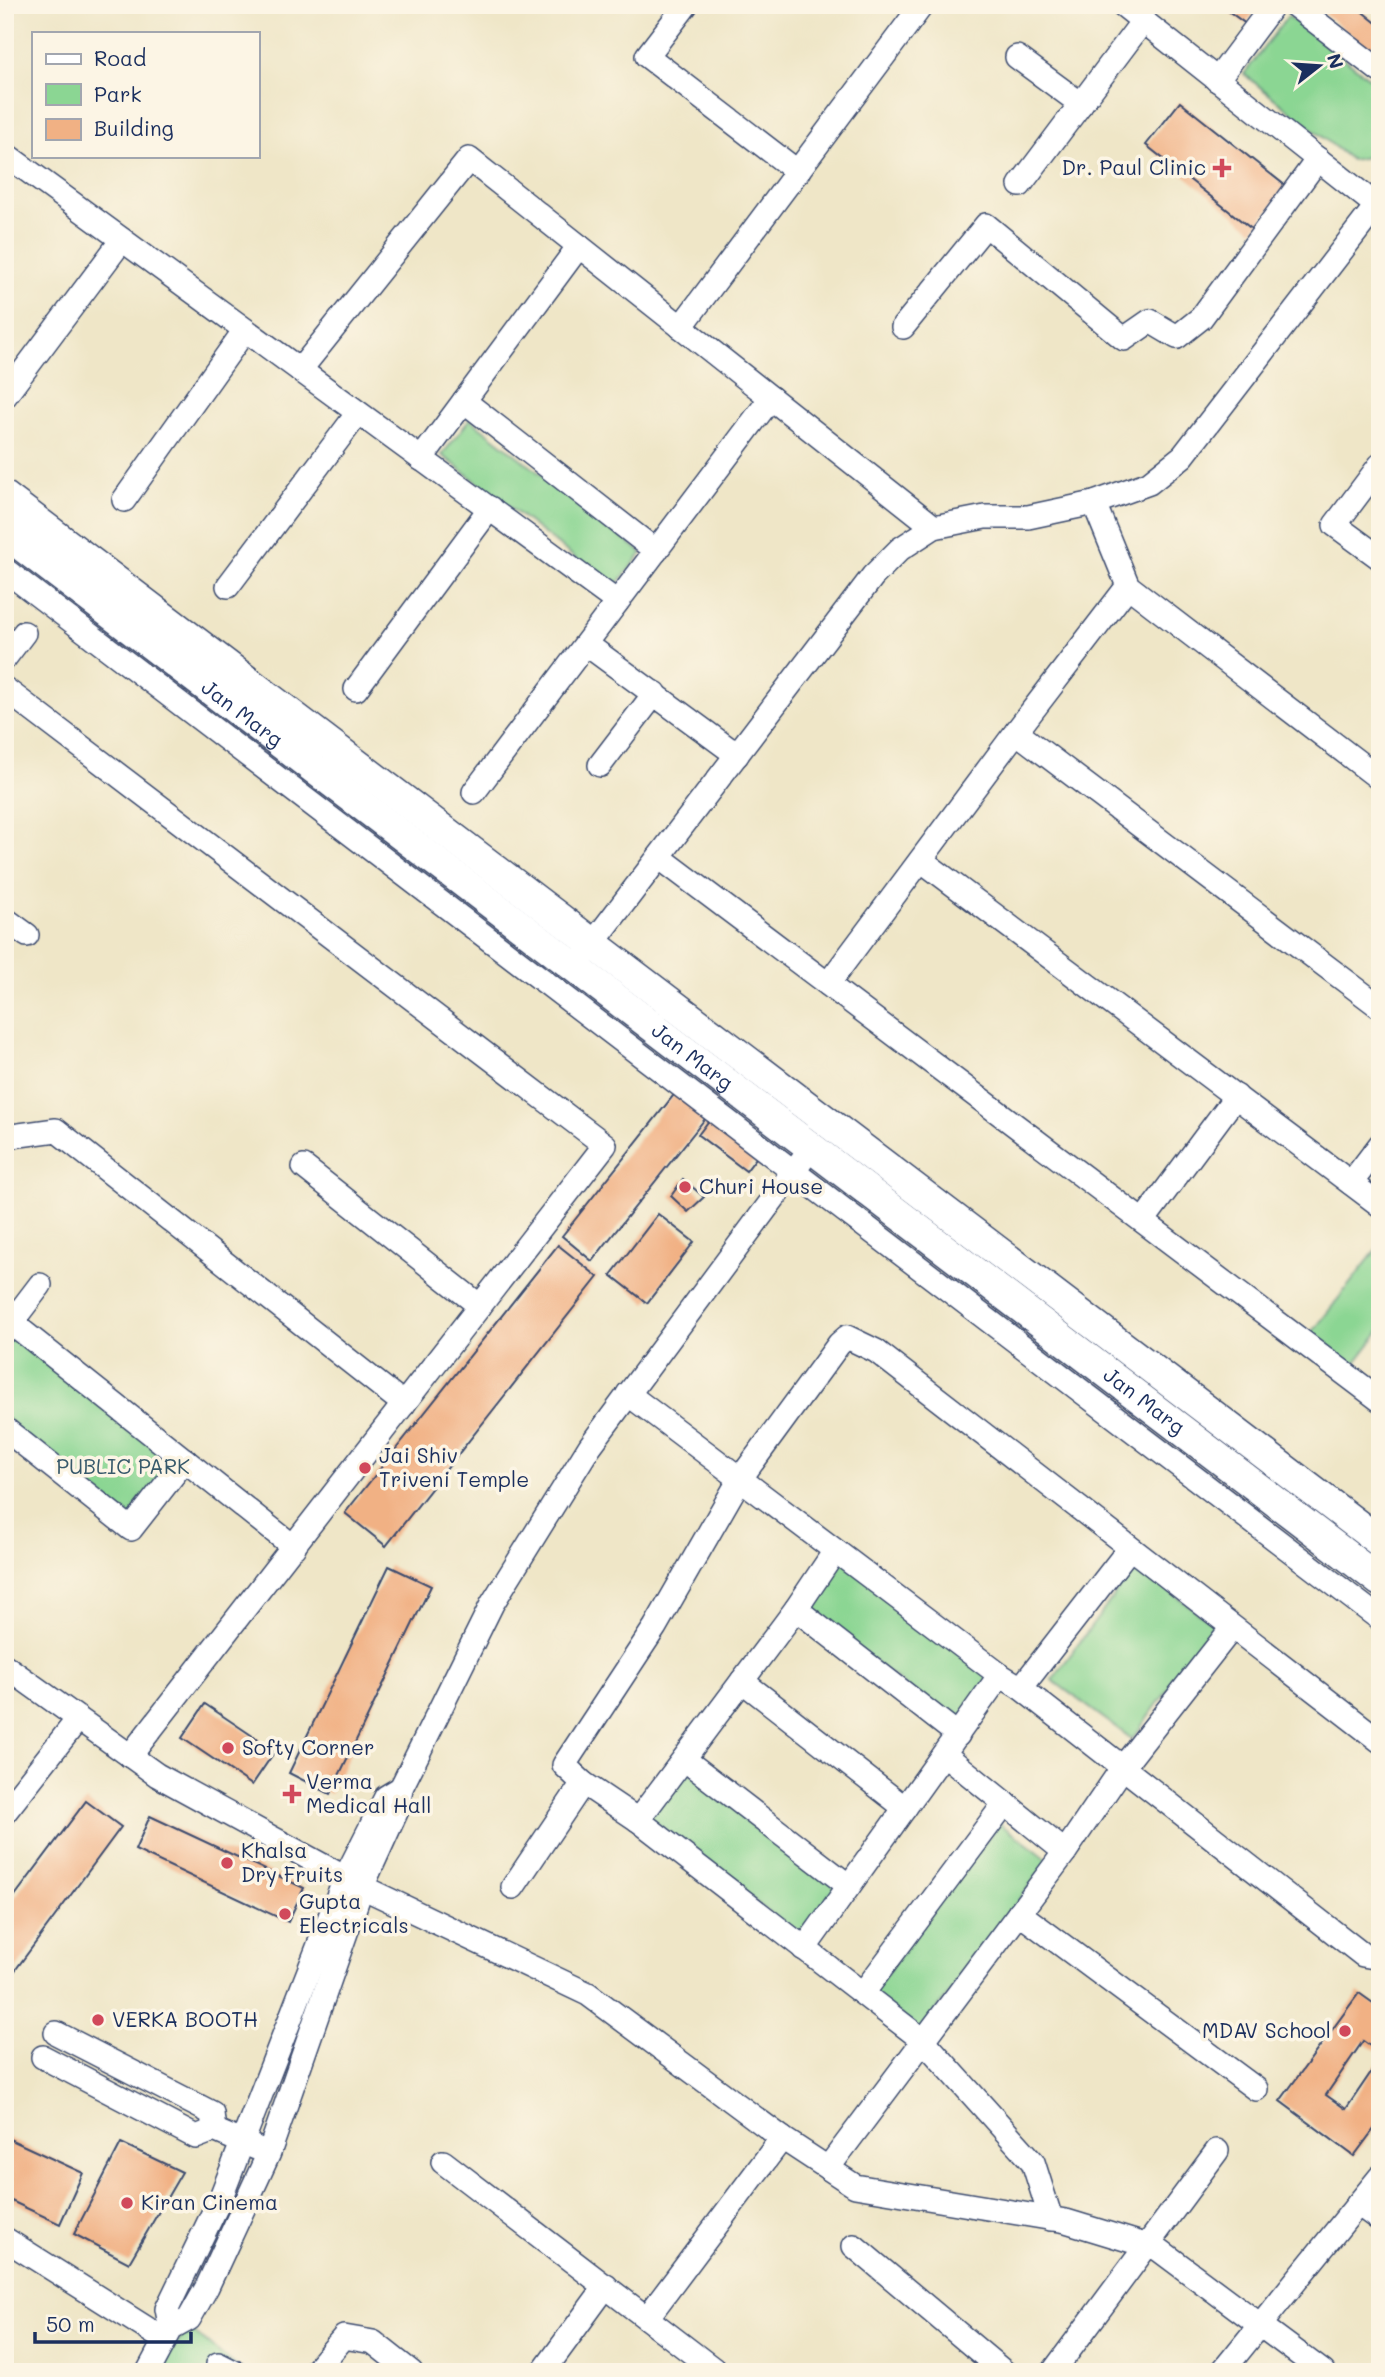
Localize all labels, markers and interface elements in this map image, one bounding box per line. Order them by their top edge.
legend [32,32,259,158]
north arrow [1284,32,1354,102]
text: Road [94,44,146,71]
text: N [1322,50,1350,71]
text: Park [94,80,142,107]
text: Building [94,114,174,141]
place label: Dr. Paul Clinic [1062,153,1206,180]
marker: Dr. Paul Clinic [1212,158,1232,178]
street label: Jan Marg [197,673,289,752]
street label: Jan Marg [647,1016,739,1095]
place label: Churi House [699,1172,823,1199]
marker: Churi House [677,1179,693,1195]
street label: Jan Marg [1099,1360,1191,1440]
place label: Jai Shiv Triveni Temple [379,1441,529,1492]
park label: PUBLIC PARK [56,1452,190,1479]
marker: Jai Shiv Triveni Temple [357,1460,373,1476]
place label: Softy Corner [242,1733,375,1760]
marker: Softy Corner [220,1740,236,1756]
place label: Verma Medical Hall [306,1767,432,1818]
marker: Verma Medical Hall [284,1786,300,1802]
place label: Khalsa Dry Fruits [241,1836,343,1887]
marker: Khalsa Dry Fruits [219,1855,235,1871]
place label: Gupta Electricals [299,1887,409,1938]
marker: Gupta Electricals [277,1906,293,1922]
place label: VERKA BOOTH [112,2005,258,2032]
marker: VERKA BOOTH [90,2012,106,2028]
place label: MDAV School [1202,2016,1331,2043]
marker: MDAV School [1337,2023,1353,2039]
place label: Kiran Cinema [141,2188,278,2215]
marker: Kiran Cinema [119,2195,135,2211]
scale bar [35,2300,191,2344]
text: 50 m [46,2310,95,2337]

